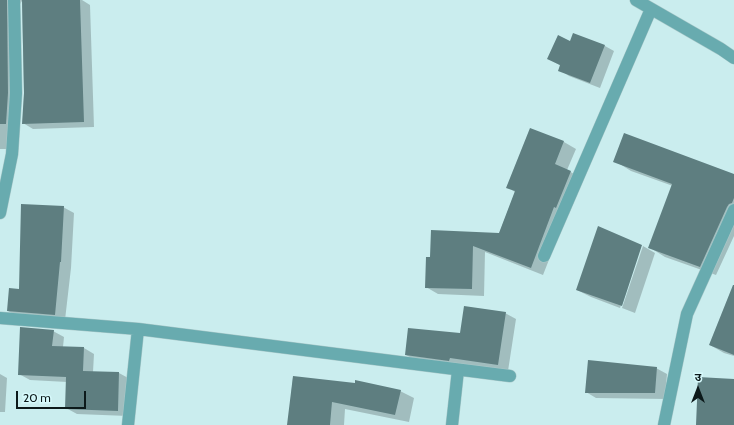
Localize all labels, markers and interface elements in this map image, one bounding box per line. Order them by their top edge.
north arrow [678,369,718,409]
text: उ [695,370,701,384]
scale bar [18,383,88,409]
text: 20 m [23,390,51,405]

